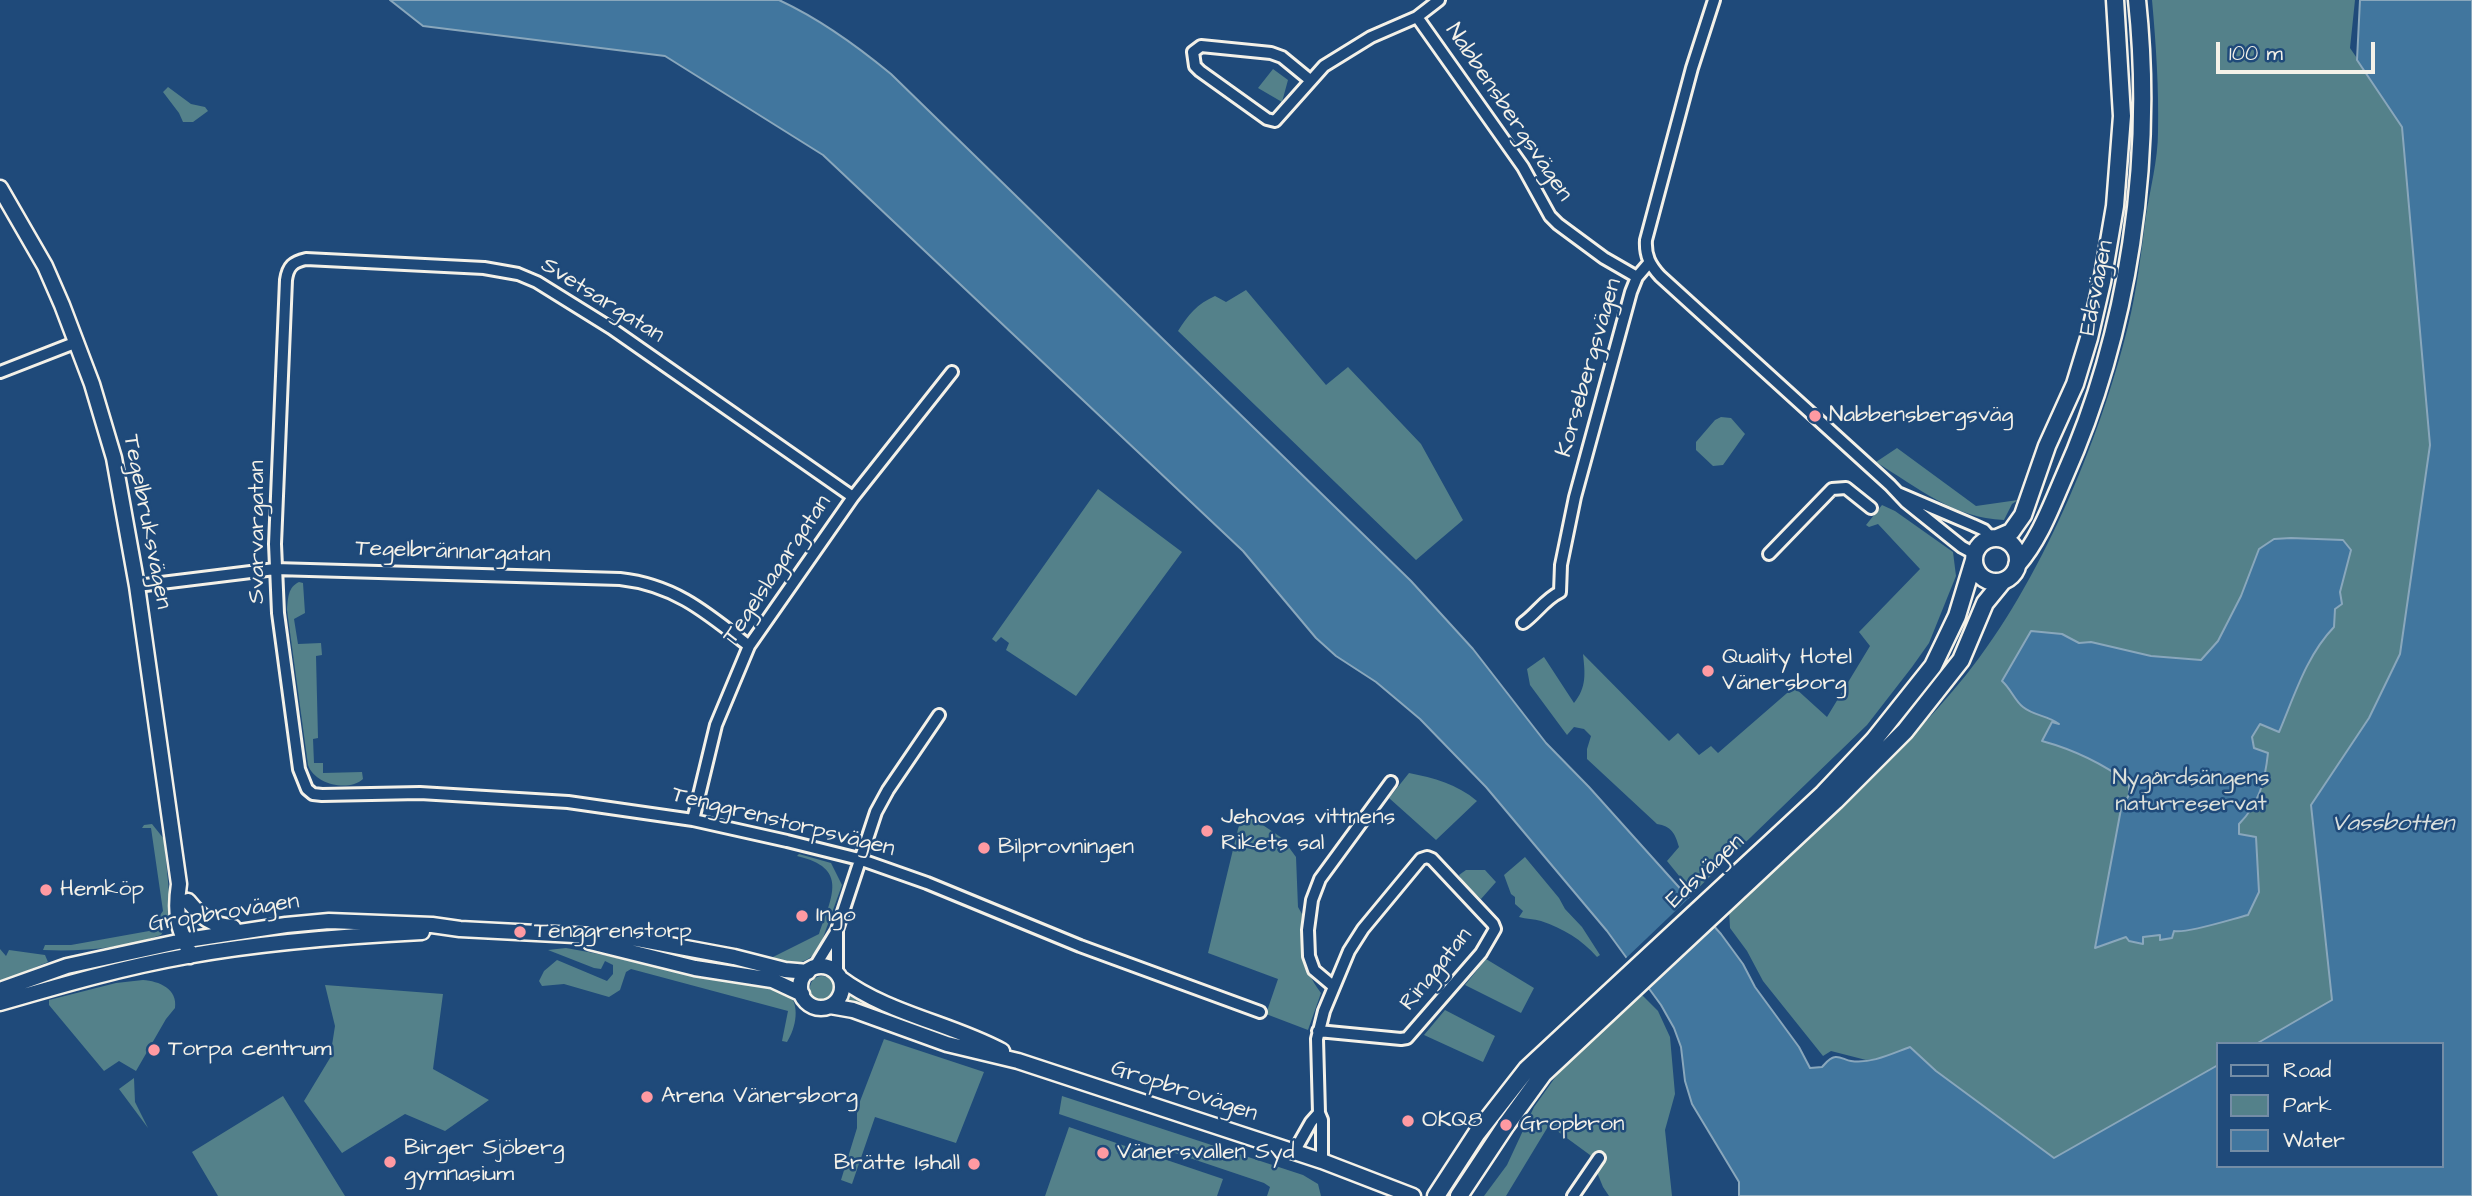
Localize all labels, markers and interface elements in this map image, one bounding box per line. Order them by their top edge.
street label: Nabbensbergsvägen [1438,19,1578,207]
scale bar [2220,28,2379,72]
text: 100 m [2229,39,2283,68]
street label: Edsvägen [2075,238,2121,338]
street label: Svetsargatan [535,252,669,350]
street label: Korsebergsvägen [1551,276,1629,460]
place label: Nabbensbergsväg [1829,402,2013,430]
marker: Nabbensbergsväg [1807,408,1823,424]
street label: Tegelbruksvägen [116,432,176,612]
street label: Svarvargatan [244,460,272,604]
street label: Tegelslagargatan [718,490,838,650]
street label: Tegelbrännargatan [355,536,551,570]
place label: Quality Hotel Vänersborg [1722,644,1852,698]
marker: Quality Hotel Vänersborg [1700,663,1716,679]
park label: Nygårdsängens naturreservat [2112,765,2270,819]
street label: Tenggrenstorpsvägen [669,782,897,864]
place label: Jehovas vittnens Rikets sal [1221,804,1395,858]
water label: Vassbotten [2332,811,2454,839]
marker: Jehovas vittnens Rikets sal [1199,823,1215,839]
street label: Edsvägen [1661,829,1751,915]
place label: Bilprovningen [998,834,1134,862]
marker: Bilprovningen [976,840,992,856]
place label: Hemköp [60,876,144,904]
marker: Hemköp [38,882,54,898]
street label: Gropbrovägen [147,888,301,940]
place label: Ingo [816,902,856,930]
marker: Ingo [794,908,810,924]
place label: Tenggrenstorp [534,918,692,946]
street label: Ringgatan [1395,923,1479,1017]
marker: Tenggrenstorp [512,924,528,940]
place label: Torpa centrum [168,1036,332,1064]
marker: Torpa centrum [146,1042,162,1058]
legend [2216,1042,2444,1168]
street label: Gropbrovägen [1107,1055,1261,1129]
text: Road [2283,1056,2331,1085]
place label: Arena Vänersborg [661,1083,858,1111]
marker: Arena Vänersborg [639,1089,655,1105]
text: Park [2283,1091,2332,1120]
place label: OKQ8 [1422,1107,1483,1135]
place label: Gropbron [1520,1111,1624,1139]
marker: OKQ8 [1400,1113,1416,1129]
marker: Gropbron [1498,1117,1514,1133]
text: Water [2283,1126,2345,1155]
place label: Birger Sjöberg gymnasium [404,1135,564,1189]
place label: Vänersvallen Syd [1117,1139,1295,1167]
marker: Vänersvallen Syd [1095,1145,1111,1161]
place label: Brätte Ishall [834,1150,960,1178]
marker: Birger Sjöberg gymnasium [382,1154,398,1170]
marker: Brätte Ishall [966,1156,982,1172]

